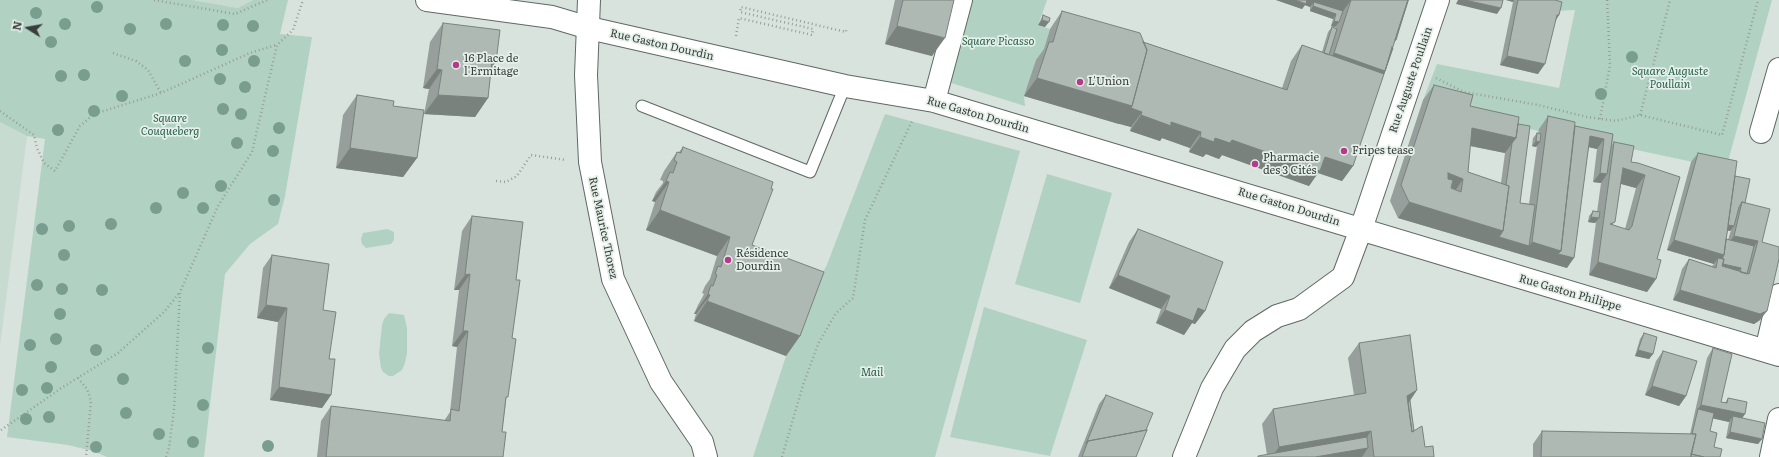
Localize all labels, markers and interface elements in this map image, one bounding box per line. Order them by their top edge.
north arrow [8,8,48,48]
text: N [7,20,25,32]
street label: Rue Auguste Poullain [1387,25,1435,135]
street label: Rue Gaston Dourdin [609,27,715,63]
park label: Square Picasso [962,35,1034,49]
place label: 16 Place de l'Ermitage [464,52,518,78]
marker: 16 Place de l'Ermitage [451,60,461,70]
park label: Square Auguste Poullain [1632,65,1708,91]
place label: L'Union [1088,75,1129,89]
marker: L'Union [1075,77,1085,87]
street label: Rue Gaston Dourdin [925,94,1031,136]
park label: Square Couqueberg [141,112,199,138]
place label: Fripes tease [1352,144,1414,158]
marker: Fripes tease [1339,146,1349,156]
place label: Pharmacie des 3 Cités [1263,151,1319,177]
marker: Pharmacie des 3 Cités [1250,159,1260,169]
street label: Rue Maurice Thorez [586,176,620,280]
street label: Rue Gaston Dourdin [1236,185,1342,229]
place label: Résidence Dourdin [736,247,788,273]
marker: Résidence Dourdin [723,255,733,265]
street label: Rue Gaston Philippe [1517,272,1623,314]
park label: Mail [861,366,883,380]

